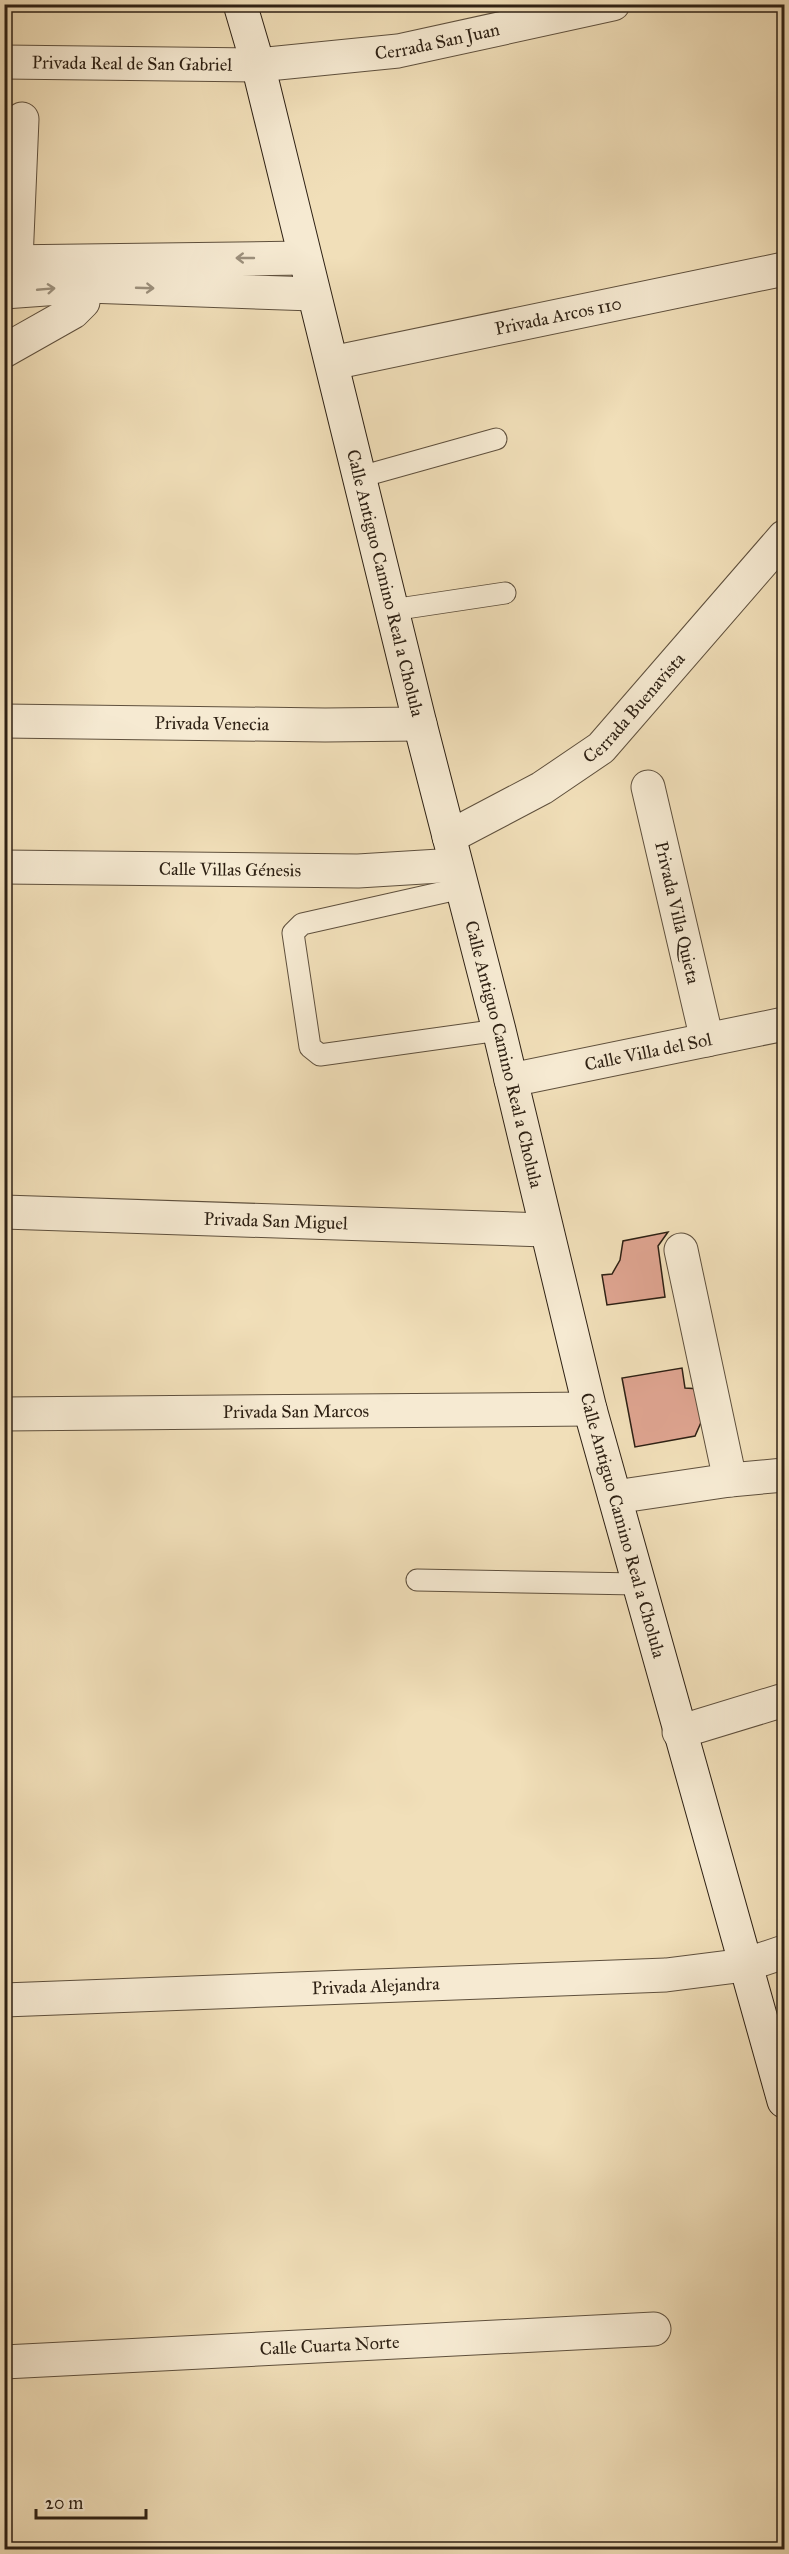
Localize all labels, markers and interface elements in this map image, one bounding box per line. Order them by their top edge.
street label: Cerrada San Juan [374,18,502,64]
street label: Privada Real de San Gabriel [32,51,232,76]
one-way arrow [236,252,256,264]
one-way arrow [35,283,55,294]
one-way arrow [135,283,155,294]
street label: Privada Arcos 110 [493,292,624,340]
street label: Calle Antiguo Camino Real a Cholula [342,447,429,719]
street label: Cerrada Buenavista [579,648,690,768]
street label: Privada Venecia [155,712,270,735]
street label: Privada Villa Quieta [650,839,705,987]
street label: Calle Villas Génesis [159,858,301,881]
street label: Calle Antiguo Camino Real a Cholula [460,918,548,1190]
street label: Calle Villa del Sol [583,1028,714,1076]
street label: Privada San Miguel [203,1208,348,1235]
street label: Calle Antiguo Camino Real a Cholula [576,1391,670,1661]
street label: Privada San Marcos [223,1400,369,1423]
street label: Privada Alejandra [311,1973,441,1999]
street label: Calle Cuarta Norte [259,2331,400,2360]
scale bar [36,2482,146,2520]
text: 20 m [45,2492,83,2514]

